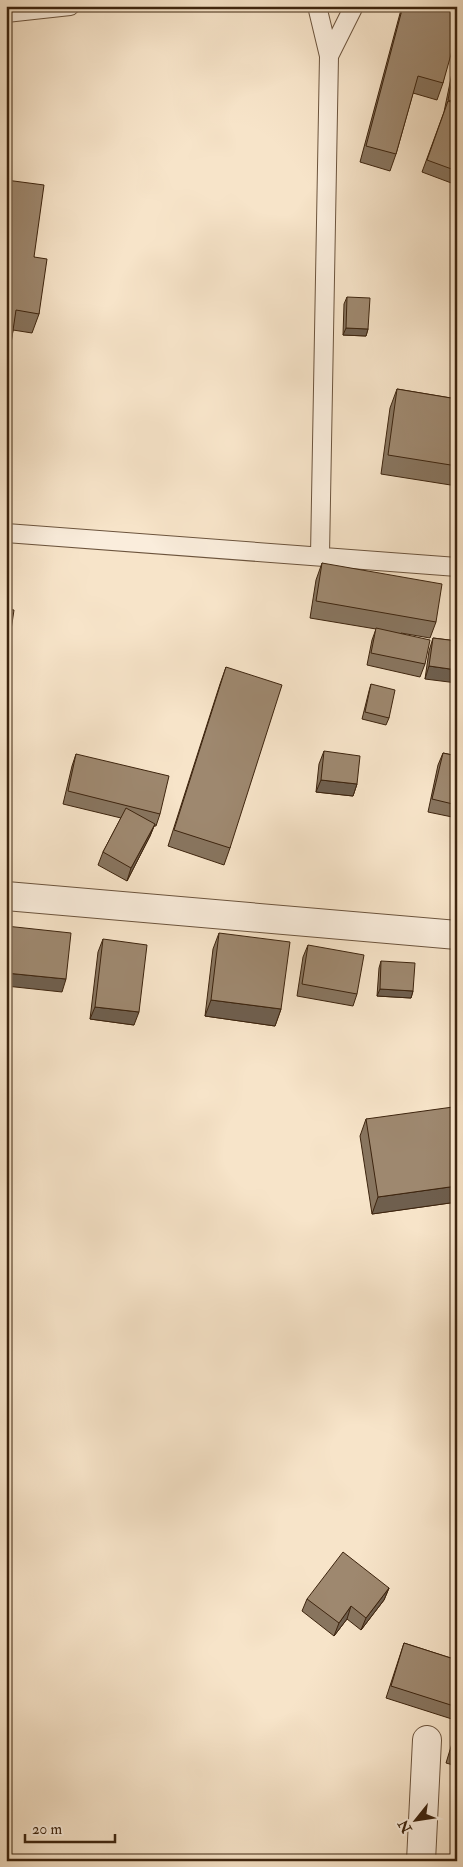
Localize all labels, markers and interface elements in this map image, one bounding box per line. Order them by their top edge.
north arrow [390,1794,440,1844]
scale bar [25,1812,115,1844]
text: N [394,1816,416,1837]
text: 20 m [32,1820,62,1839]

